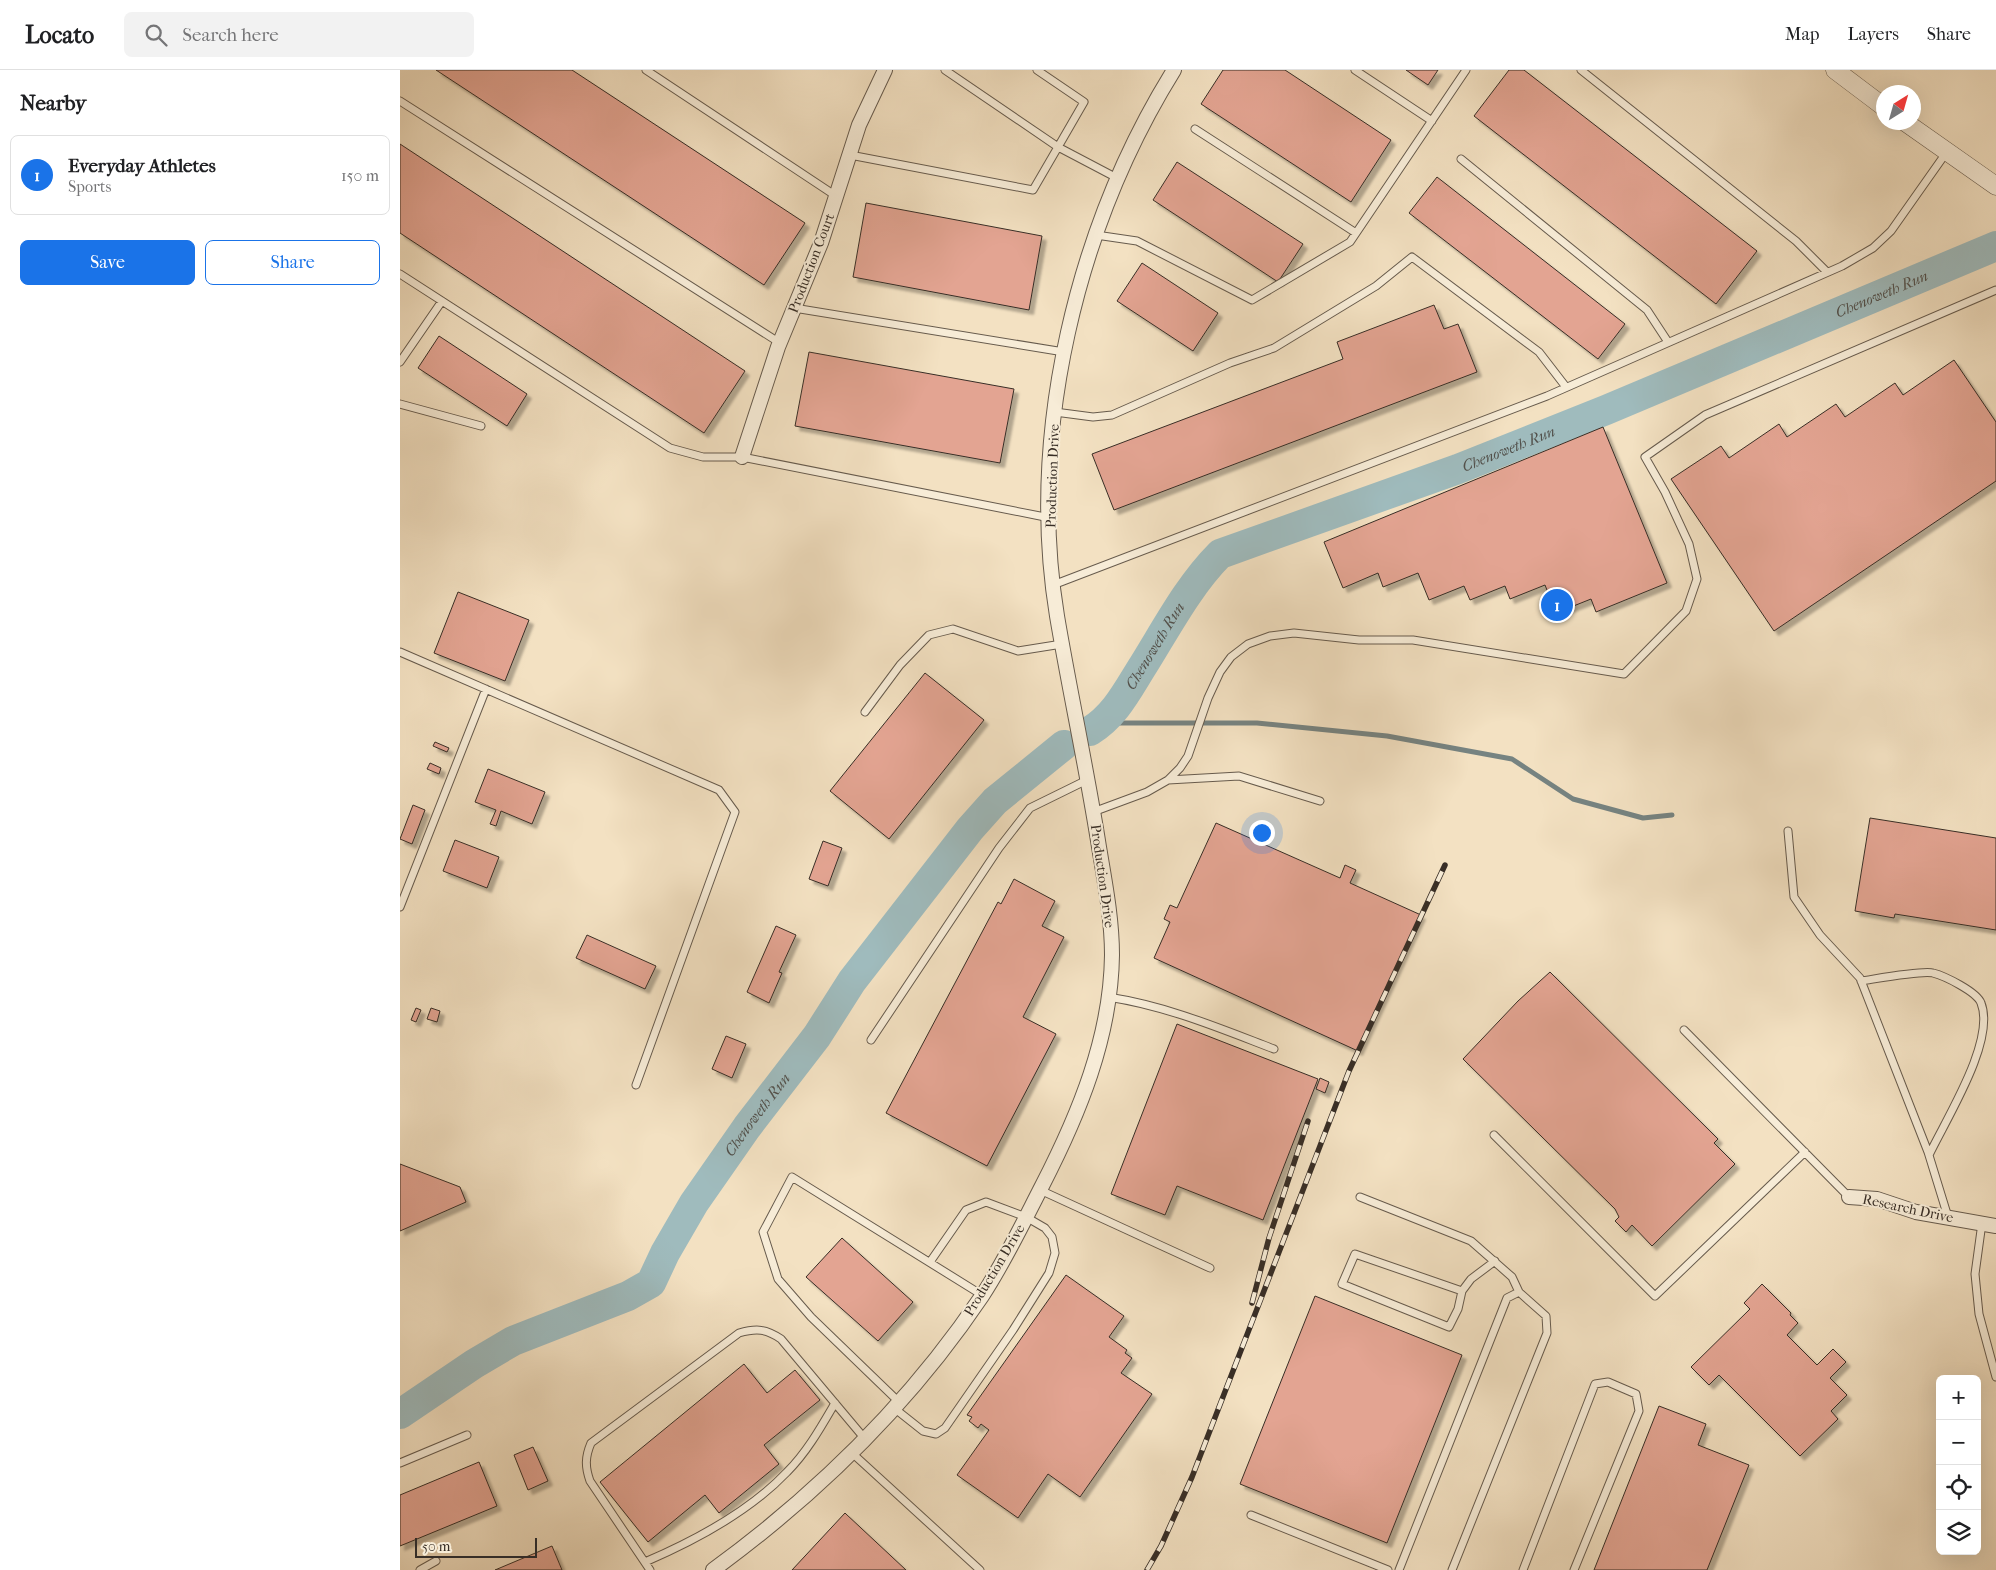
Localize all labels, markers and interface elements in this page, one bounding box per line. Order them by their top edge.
search box [124,12,474,57]
text: Locato [25,21,94,49]
icon: search [142,21,170,49]
text: Search here [182,24,279,46]
text: Map [1785,24,1819,45]
text: Layers [1847,24,1899,45]
text: Share [1927,24,1971,45]
north arrow [1876,85,1921,130]
text: Nearby [20,91,86,115]
text: Everyday Athletes [68,155,216,177]
text: 1 [34,166,40,185]
text: 150 m [341,166,379,185]
text: Sports [68,177,111,196]
street label: Production Court [785,211,838,315]
button: Save [20,240,195,285]
button: Share [205,240,380,285]
water label: Chenoweth Run [1833,267,1931,322]
water label: Chenoweth Run [1459,422,1558,476]
street label: Production Drive [1042,423,1063,528]
pin: 1 [1541,586,1573,624]
water label: Chenoweth Run [1122,599,1188,693]
your location [1249,820,1275,846]
street label: Production Drive [1087,823,1118,929]
water label: Chenoweth Run [720,1070,794,1160]
street label: Research Drive [1861,1191,1955,1226]
street label: Production Drive [960,1221,1029,1319]
map controls [1936,1375,1981,1555]
button: + [1936,1375,1981,1420]
button: − [1936,1420,1981,1465]
button: locate [1936,1465,1981,1510]
button: layers [1936,1510,1981,1555]
scale bar [415,1535,538,1558]
text: 50 m [422,1538,450,1555]

